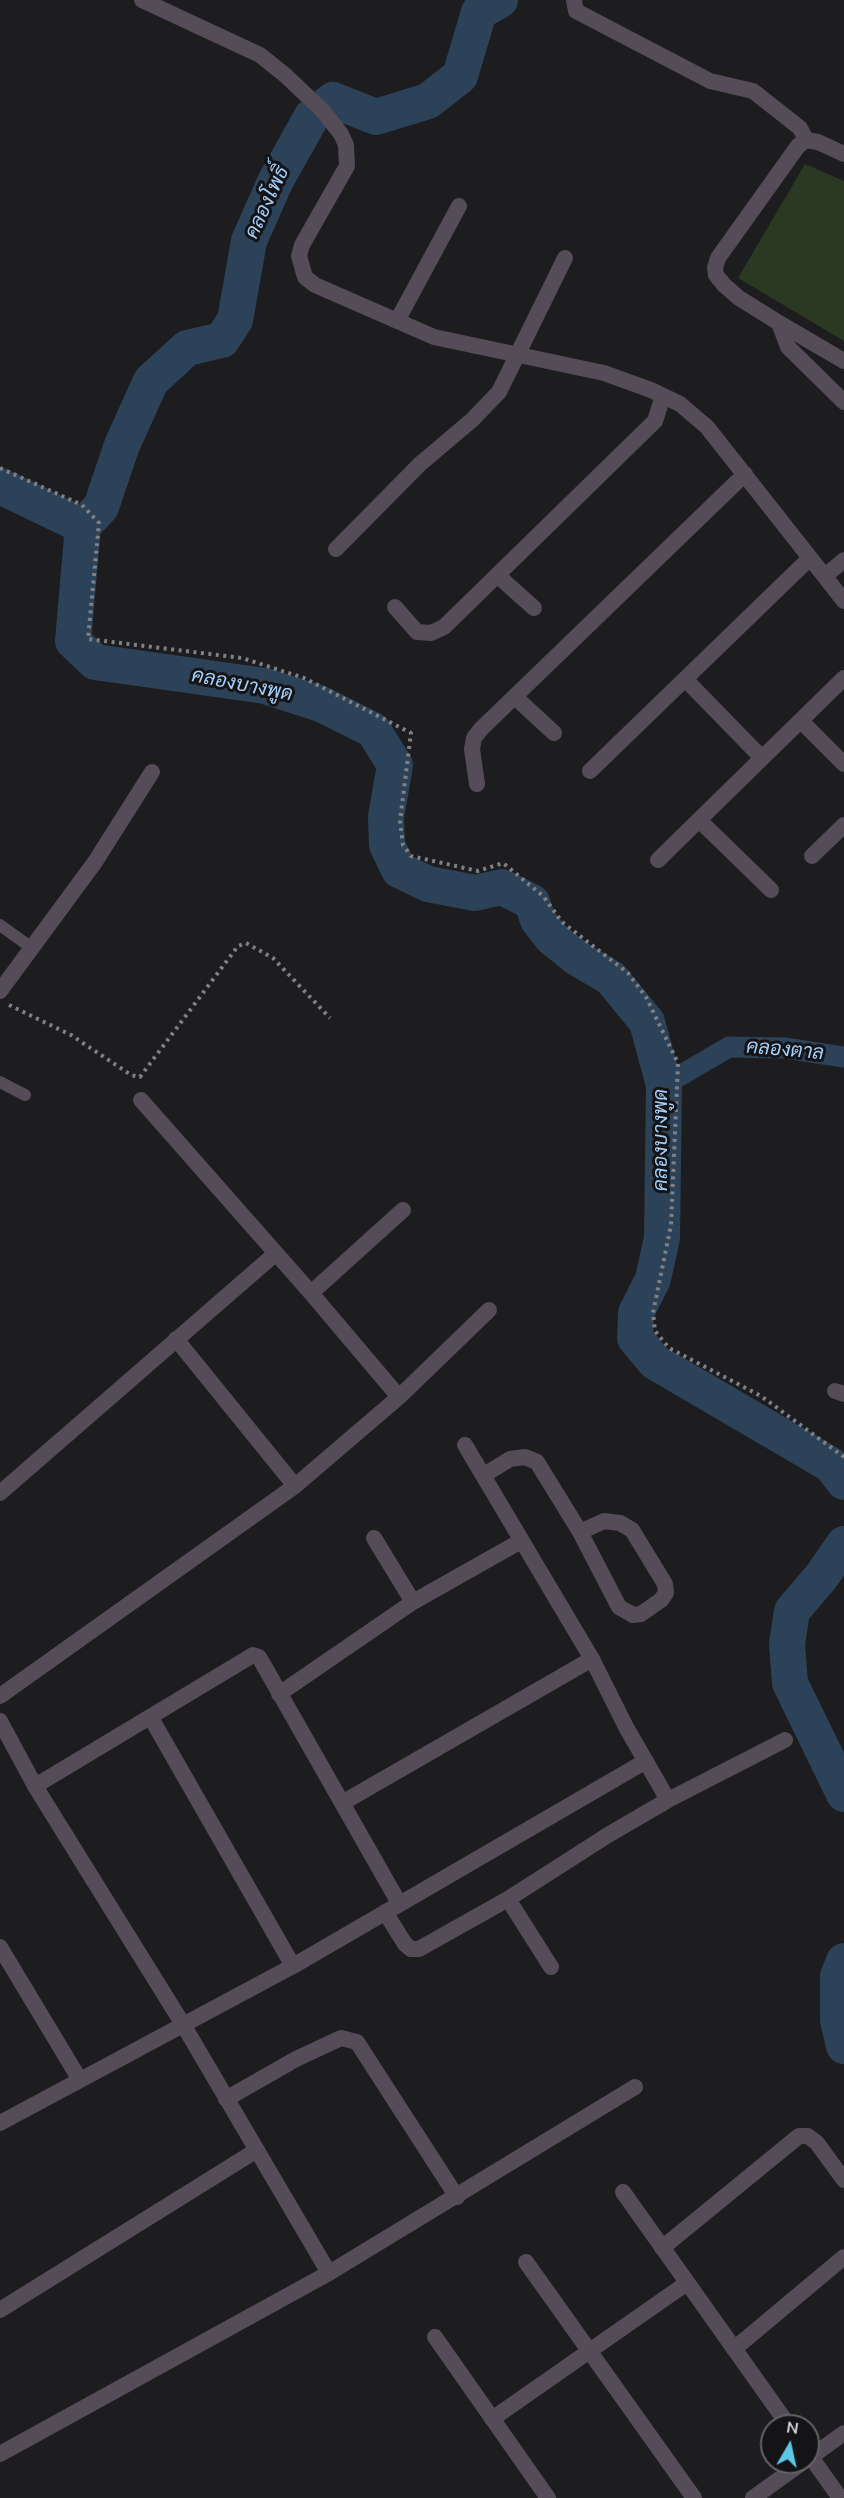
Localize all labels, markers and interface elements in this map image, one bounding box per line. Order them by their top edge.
water label: คลองโพธิ์ [241,163,295,243]
water label: คลองบางพูด [189,664,295,708]
water label: คลองตาล [745,1036,825,1066]
water label: คลองบางพูด [650,1089,674,1191]
north arrow [760,2414,820,2474]
text: N [785,2416,800,2440]

